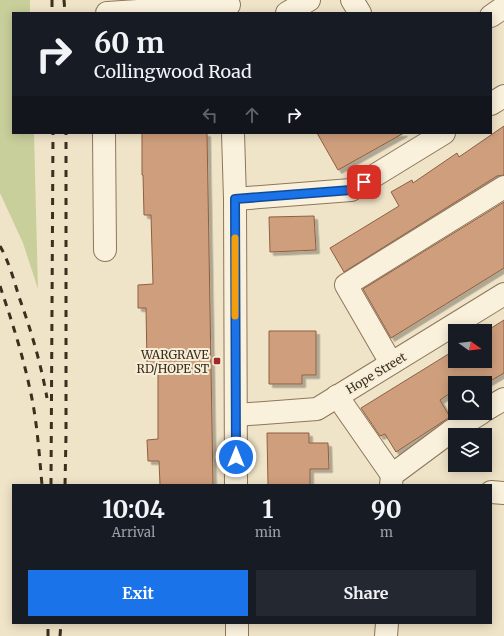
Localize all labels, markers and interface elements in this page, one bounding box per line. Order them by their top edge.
text: 60 m [94,25,164,61]
icon: right [28,28,80,80]
text: Collingwood Road [94,60,252,83]
icon: left [199,104,221,126]
icon: ahead [241,104,263,126]
icon: right [283,104,305,126]
pin [347,165,381,199]
icon: arrive [353,171,375,193]
north arrow [448,324,492,368]
map controls [448,324,492,472]
place label: WARGRAVE RD/HOPE ST [137,347,210,376]
street label: Hope Street [343,349,409,397]
marker: WARGRAVE RD/HOPE ST [212,356,222,366]
button: search [448,376,492,420]
button: layers [448,428,492,472]
position arrow [215,436,257,478]
text: 10:04 [102,494,165,525]
text: 1 [262,494,273,525]
text: 90 [371,494,402,525]
text: Arrival [112,524,155,541]
text: min [255,524,281,541]
text: m [380,524,393,541]
button: Exit [28,570,248,616]
button: Share [256,570,476,616]

